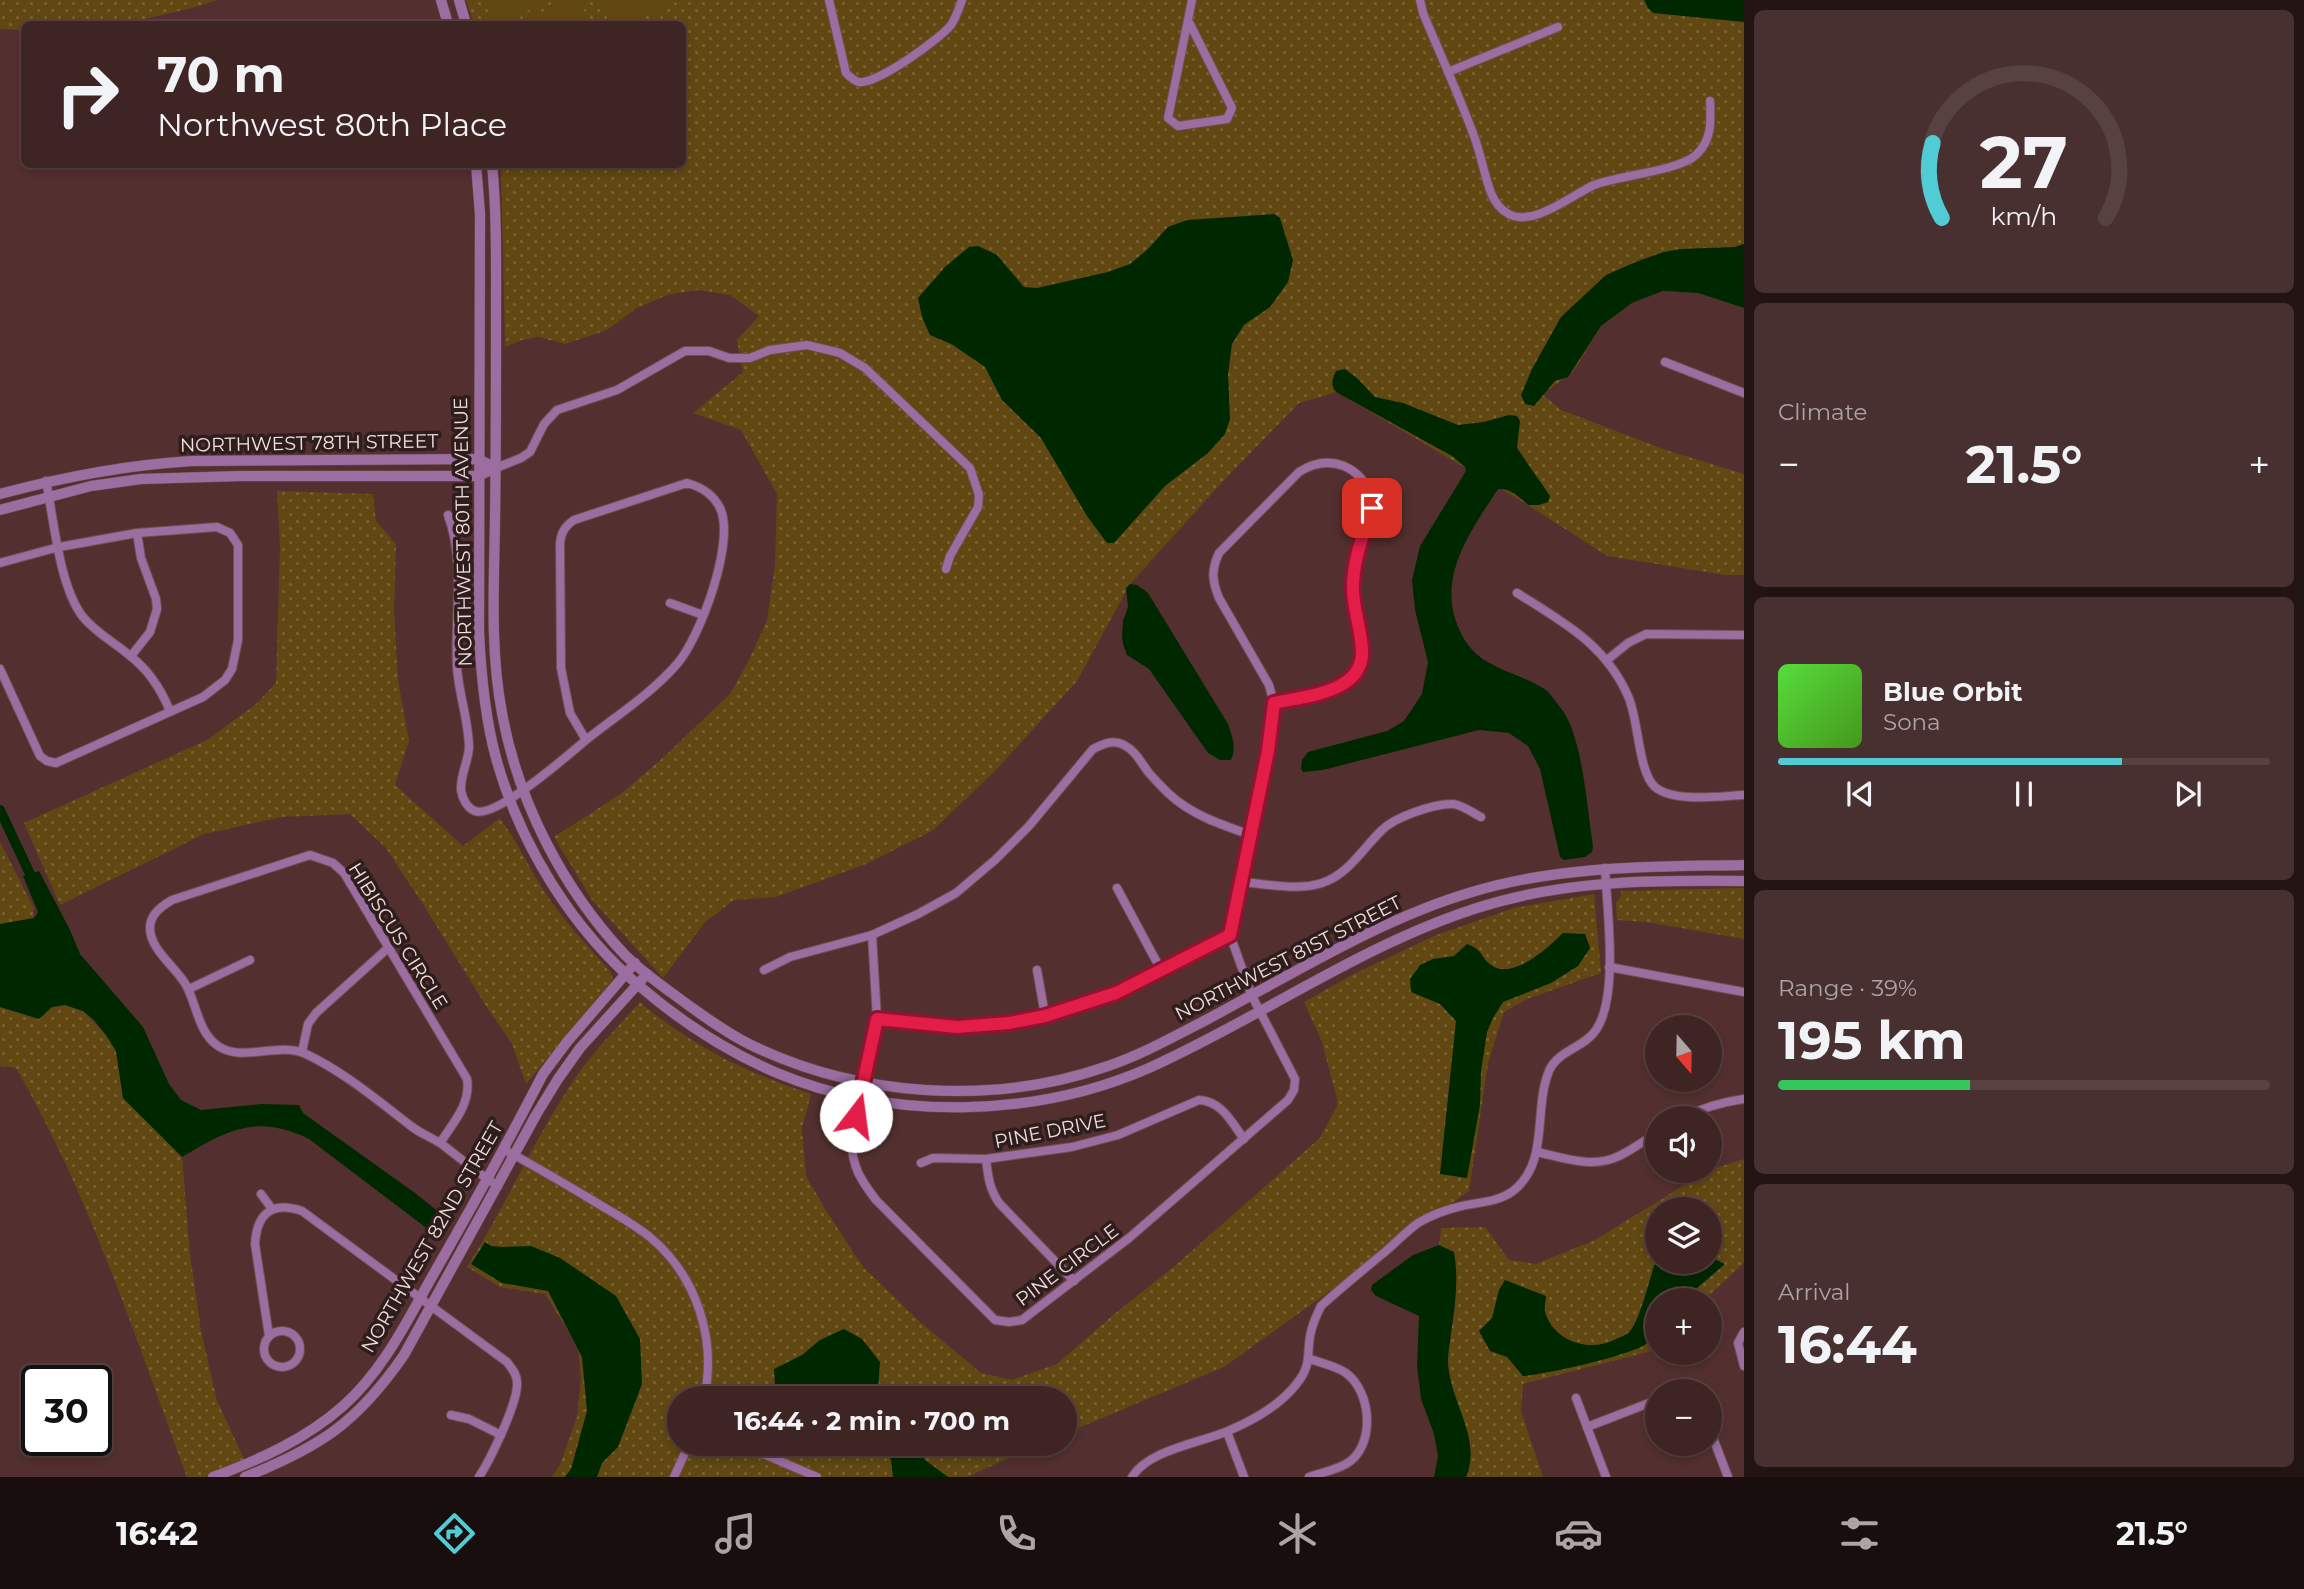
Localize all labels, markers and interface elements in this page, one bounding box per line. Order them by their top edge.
text: 70 m [157,45,285,104]
icon: right [42,49,133,140]
text: Northwest 80th Place [157,105,507,144]
text: 27 [1980,118,2068,206]
text: km/h [1991,201,2057,231]
street label: NORTHWEST 80TH AVENUE [449,397,477,667]
text: Climate [1778,398,1867,426]
street label: NORTHWEST 78TH STREET [180,429,439,457]
text: 21.5° [1965,433,2083,496]
text: − [1778,441,1800,488]
text: + [2248,441,2270,488]
pin [1342,478,1402,538]
icon: arrive [1353,489,1391,527]
text: Blue Orbit [1883,676,2022,708]
text: Sona [1883,708,1941,736]
icon: previous [1841,775,1879,813]
icon: pause [2005,775,2043,813]
icon: next [2169,775,2207,813]
street label: HIBISCUS CIRCLE [344,858,452,1014]
street label: NORTHWEST 81ST STREET [1171,891,1405,1025]
text: Range · 39% [1778,974,1917,1002]
text: 195 km [1778,1009,1966,1072]
north arrow [1645,1015,1722,1092]
map controls [1645,1015,1722,1456]
position arrow [819,1079,893,1153]
button: sound [1645,1106,1722,1183]
street label: PINE DRIVE [992,1109,1108,1153]
street label: NORTHWEST 82ND STREET [356,1117,508,1357]
button: layers [1645,1197,1722,1274]
street label: PINE CIRCLE [1011,1219,1123,1311]
text: Arrival [1778,1278,1851,1306]
button: + [1645,1288,1722,1365]
text: 16:44 [1778,1313,1917,1376]
speed limit sign: 30 [21,1365,112,1456]
button: − [1645,1379,1722,1456]
text: 16:44 · 2 min · 700 m [734,1405,1010,1437]
icon: directions [430,1509,479,1558]
icon: music [711,1509,760,1558]
icon: phone [992,1509,1041,1558]
icon: climate [1273,1509,1322,1558]
icon: car [1554,1509,1603,1558]
icon: filters [1835,1509,1884,1558]
text: 16:42 [116,1514,198,1553]
text: 21.5° [2116,1514,2188,1553]

